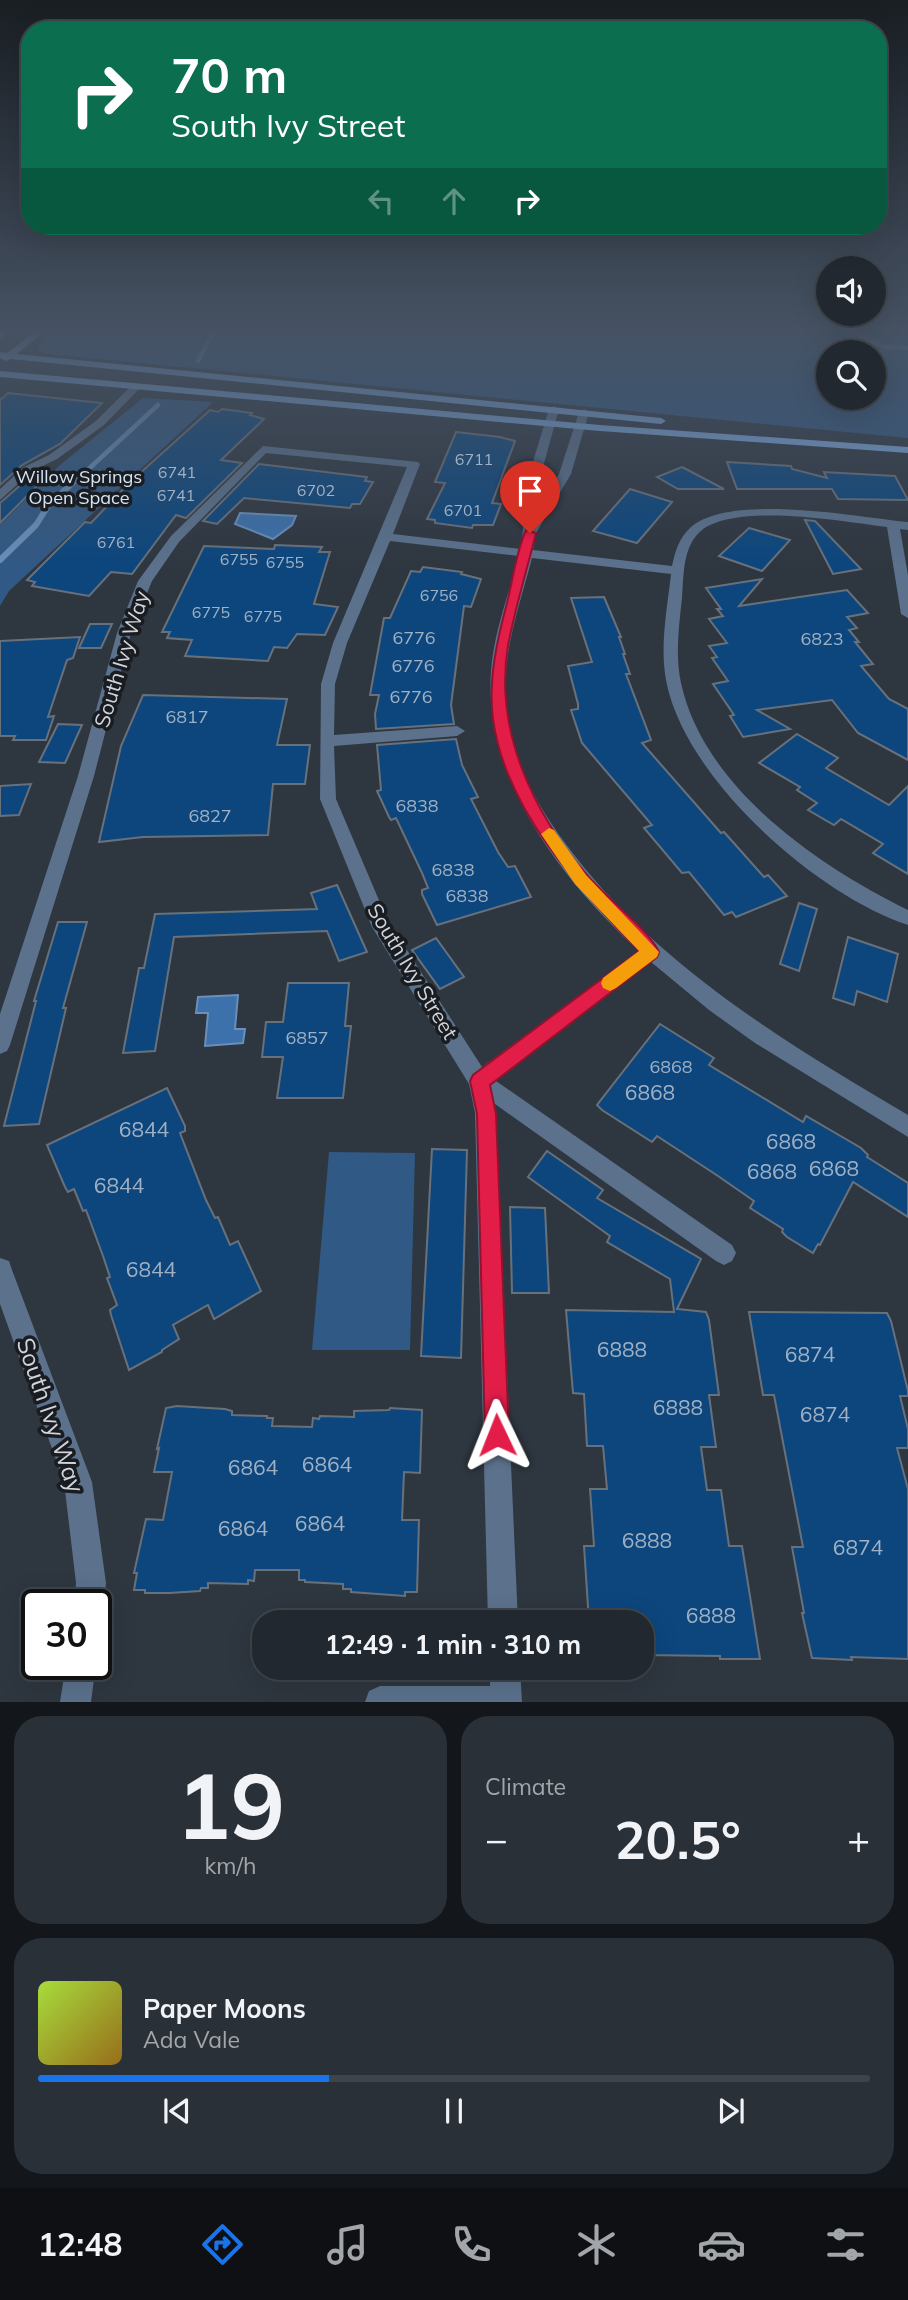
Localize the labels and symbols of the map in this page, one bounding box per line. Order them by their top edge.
house number: 6711 [455,449,493,469]
pin [500,461,560,533]
house number: 6741 [158,462,196,482]
park label: Willow Springs Open Space [16,465,142,509]
house number: 6702 [297,480,335,500]
house number: 6741 [157,485,195,505]
house number: 6701 [444,500,482,520]
house number: 6761 [97,532,135,552]
house number: 6755 [220,549,258,569]
house number: 6755 [266,552,304,572]
house number: 6756 [420,585,458,605]
street label: South Ivy Way [88,587,154,731]
house number: 6775 [192,602,230,622]
house number: 6775 [244,606,282,626]
house number: 6776 [392,626,436,649]
house number: 6823 [800,627,844,650]
house number: 6776 [391,654,435,677]
house number: 6776 [389,685,433,708]
house number: 6817 [165,705,209,728]
house number: 6838 [395,794,439,817]
house number: 6827 [188,804,232,827]
house number: 6838 [431,858,475,881]
house number: 6838 [445,884,489,907]
street label: South Ivy Street [362,898,464,1044]
house number: 6857 [285,1026,329,1049]
house number: 6868 [649,1055,693,1078]
house number: 6868 [625,1079,675,1105]
house number: 6844 [119,1116,170,1142]
house number: 6868 [766,1128,816,1154]
house number: 6868 [809,1155,859,1181]
house number: 6868 [747,1158,797,1184]
house number: 6844 [94,1172,145,1198]
house number: 6844 [126,1256,177,1282]
street label: South Ivy Way [10,1334,92,1497]
house number: 6888 [597,1336,647,1362]
house number: 6874 [785,1341,836,1367]
house number: 6888 [653,1394,703,1420]
position arrow [460,1398,534,1472]
house number: 6874 [800,1401,851,1427]
house number: 6864 [302,1451,353,1477]
house number: 6864 [228,1454,279,1480]
house number: 6864 [295,1510,346,1536]
house number: 6864 [218,1515,269,1541]
house number: 6888 [622,1527,672,1553]
house number: 6874 [833,1534,884,1560]
speed limit sign: 30 [21,1589,112,1680]
house number: 6888 [686,1602,736,1628]

